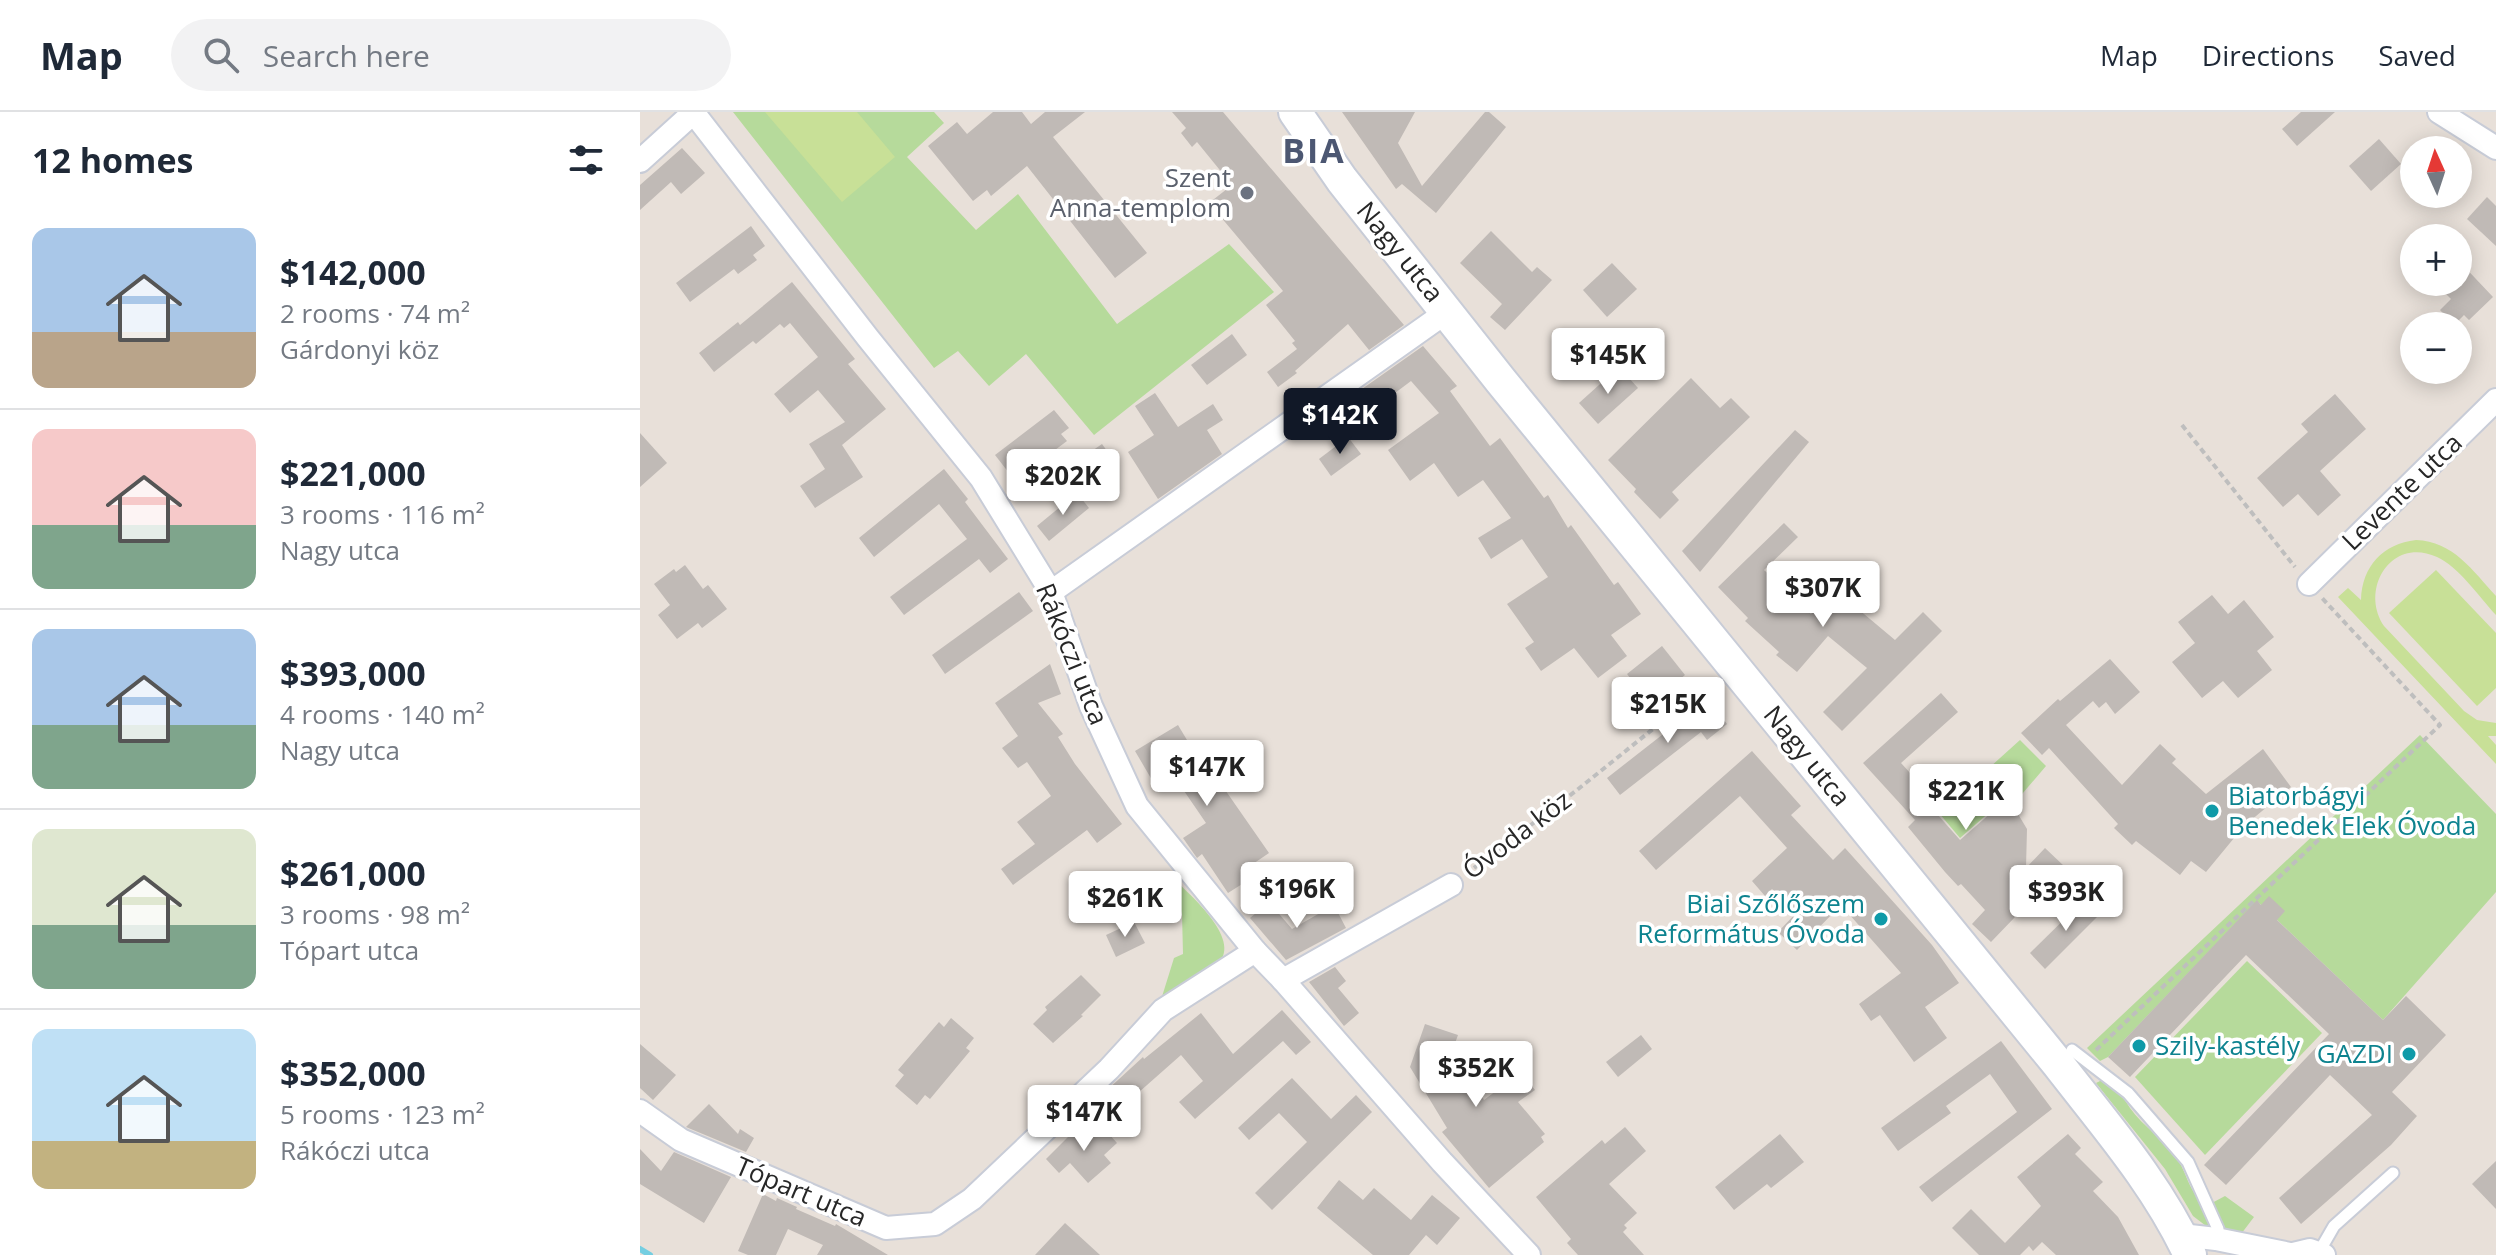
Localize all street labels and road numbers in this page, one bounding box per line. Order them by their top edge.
street label: Nagy utca [1349,193,1453,309]
street label: Levente utca [2333,425,2469,558]
street label: Rákóczi utca [1028,577,1118,730]
street label: Nagy utca [1756,697,1860,813]
street label: Óvoda köz [1455,781,1578,887]
street label: Tópart utca [730,1147,872,1235]

